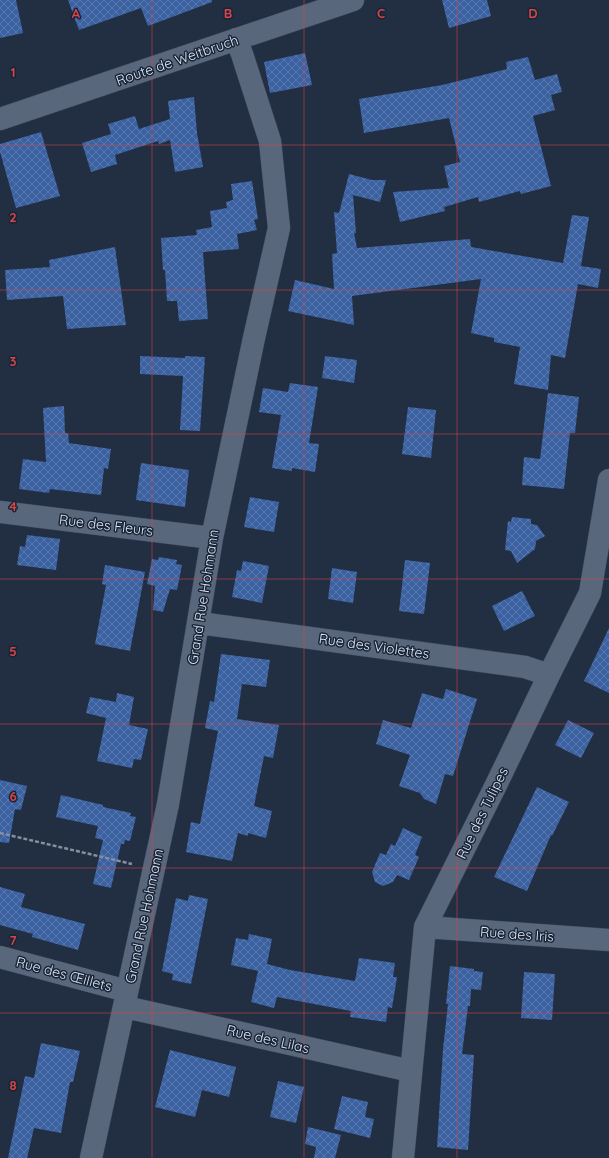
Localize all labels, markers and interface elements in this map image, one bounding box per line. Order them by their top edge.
text: A [72,5,81,21]
text: B [224,5,232,21]
text: C [377,5,385,21]
text: D [528,5,538,21]
street label: Route de Weitbruch [113,31,241,89]
text: 1 [10,64,16,80]
text: 2 [9,209,17,225]
text: 3 [10,353,17,369]
text: 4 [9,498,17,514]
street label: Rue des Fleurs [58,510,154,540]
street label: Grand Rue Hohmann [183,528,223,666]
street label: Rue des Violettes [318,629,430,663]
text: 5 [9,643,17,659]
street label: Rue des Tulipes [452,764,512,862]
text: 6 [9,788,17,804]
street label: Grand Rue Hohmann [121,847,167,985]
street label: Rue des Iris [479,922,555,946]
text: 7 [9,932,17,948]
street label: Rue des Œillets [14,953,114,995]
street label: Rue des Lilas [225,1021,311,1057]
text: 8 [9,1077,17,1093]

